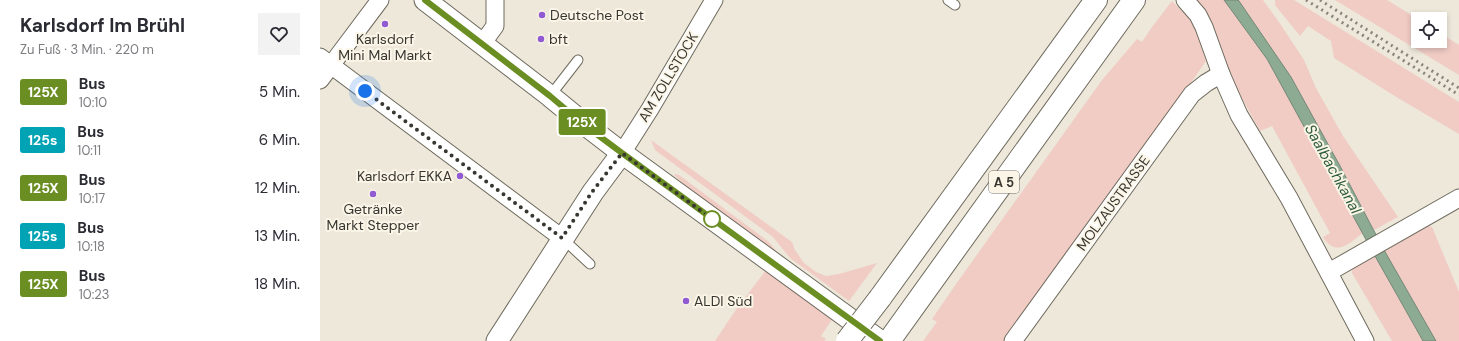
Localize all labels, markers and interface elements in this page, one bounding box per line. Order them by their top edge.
place label: Deutsche Post [550,6,644,24]
marker: Deutsche Post [537,10,547,20]
map controls [1411,12,1447,48]
button: locate [1411,12,1447,48]
text: Karlsdorf Im Brühl [20,13,185,38]
button: heart [258,13,300,55]
marker: Karlsdorf Mini Mal Markt [380,19,390,29]
street label: AM ZOLLSTOCK [634,29,702,125]
place label: Karlsdorf Mini Mal Markt [338,30,432,64]
place label: bft [549,30,568,48]
marker: bft [536,34,546,44]
text: Zu Fuß · 3 Min. · 220 m [20,41,154,58]
text: Bus [79,74,106,94]
your location [355,81,375,101]
text: 5 Min. [259,82,300,102]
text: 125X [28,83,59,101]
text: 10:10 [79,94,107,111]
line badge: 125X [554,109,610,135]
text: 125X [567,113,597,131]
water label: Saalbachkanal [1300,121,1366,218]
text: Bus [77,122,104,142]
text: 6 Min. [259,130,300,150]
text: 125s [28,131,57,149]
text: 10:11 [77,142,101,159]
street label: MOLZAUSTRASSE [1072,152,1154,254]
place label: Karlsdorf EKKA [357,167,452,185]
text: Bus [79,170,106,190]
marker: Karlsdorf EKKA [455,171,465,181]
road number: A 5 [989,171,1019,193]
text: 12 Min. [255,178,300,198]
text: 125X [28,179,59,197]
marker: Getränke Markt Stepper [368,189,378,199]
text: 10:17 [79,190,105,207]
place label: Getränke Markt Stepper [327,200,419,234]
unlabelled marker [703,210,721,228]
text: Bus [77,218,104,238]
text: 13 Min. [255,226,300,246]
text: 125s [28,227,57,245]
text: 10:18 [77,238,105,255]
text: Bus [79,266,106,286]
text: 18 Min. [254,274,300,294]
text: 125X [28,275,59,293]
text: 10:23 [79,286,109,303]
place label: ALDI Süd [694,292,752,310]
marker: ALDI Süd [681,296,691,306]

